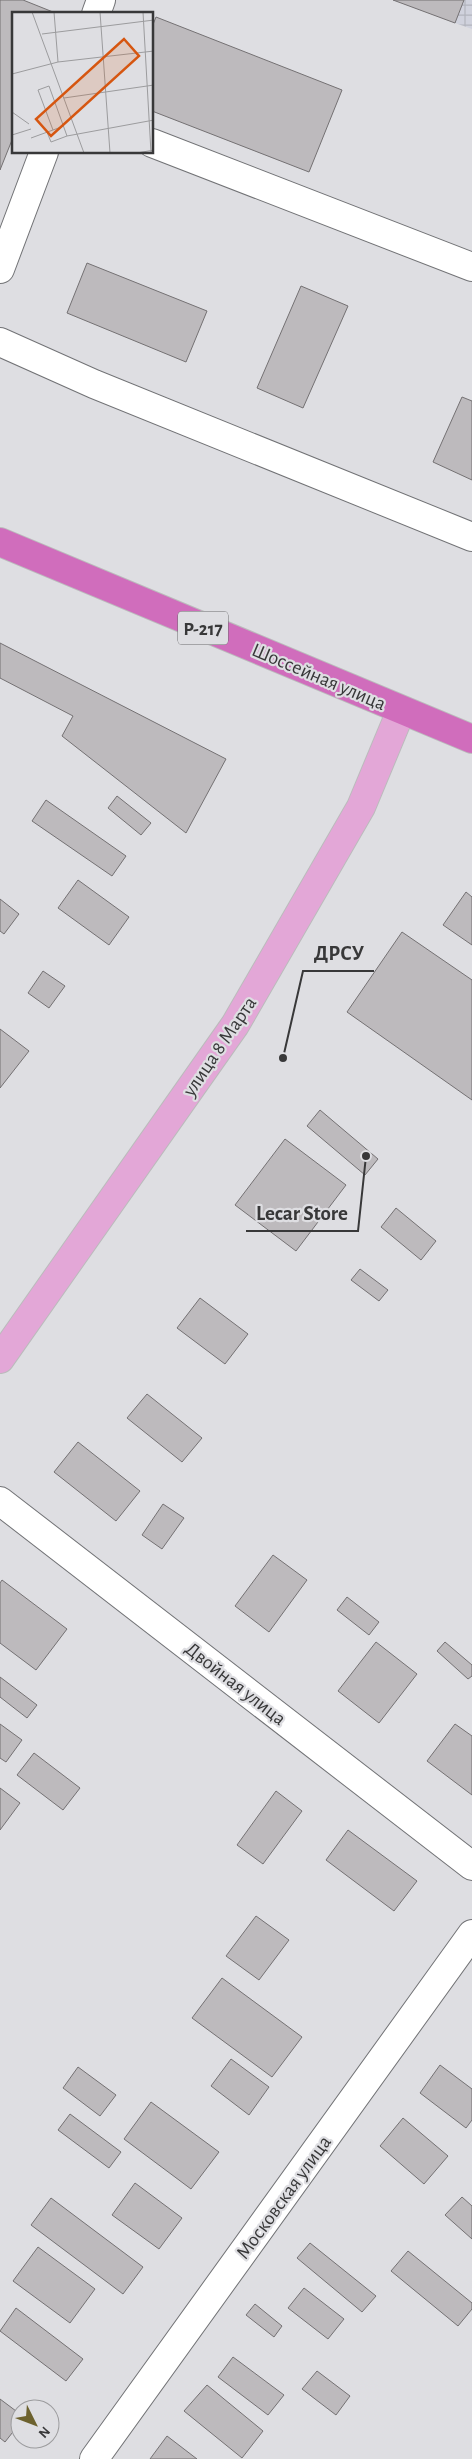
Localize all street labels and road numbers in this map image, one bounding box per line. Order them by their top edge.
road number: Р-217 [178,612,228,644]
street label: Шоссейная улица [249,640,389,714]
street label: улица 8 Марта [179,993,260,1101]
street label: Двойная улица [181,1638,290,1729]
street label: Московская улица [232,2132,335,2263]

